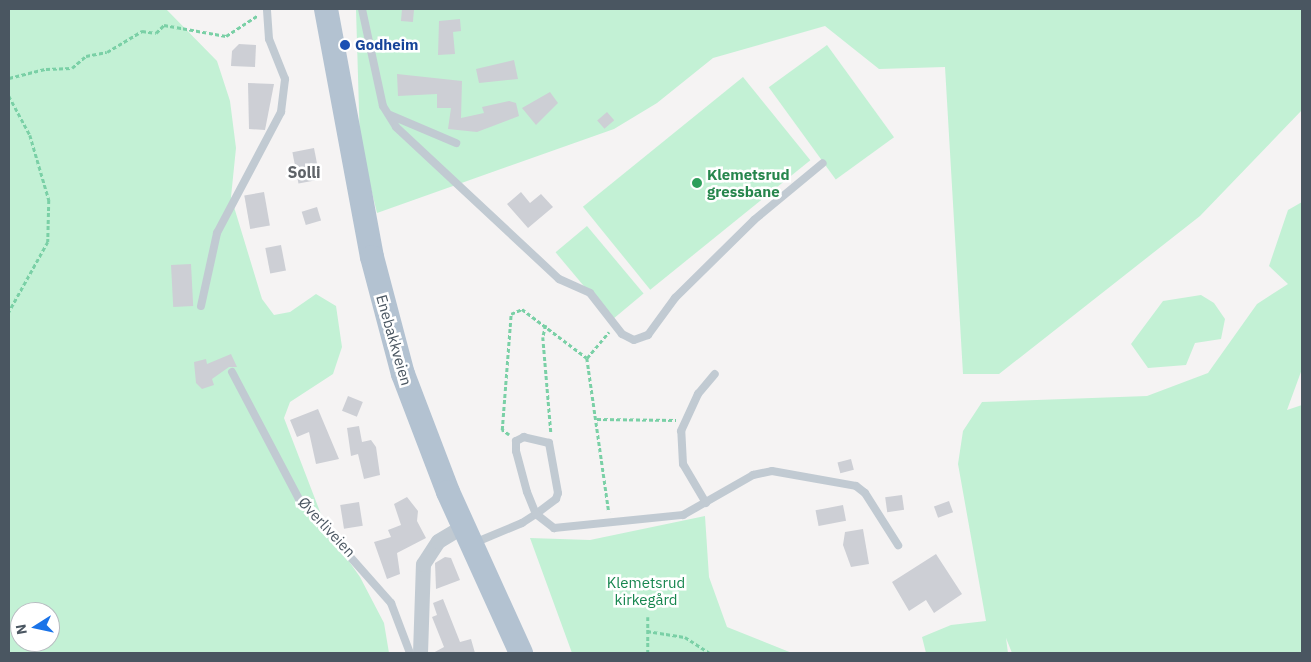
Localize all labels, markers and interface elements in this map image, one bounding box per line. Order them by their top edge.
place label: Godheim [355,36,418,54]
marker: Godheim [339,39,351,51]
district label: Solli [287,162,321,182]
place label: Klemetsrud gressbane [707,165,790,200]
marker: Klemetsrud gressbane [691,177,703,189]
street label: Enebakkveien [372,292,416,388]
street label: Øverliveien [295,493,359,561]
park label: Klemetsrud kirkegård [607,573,685,608]
north arrow [10,602,60,652]
text: N [11,623,31,636]

